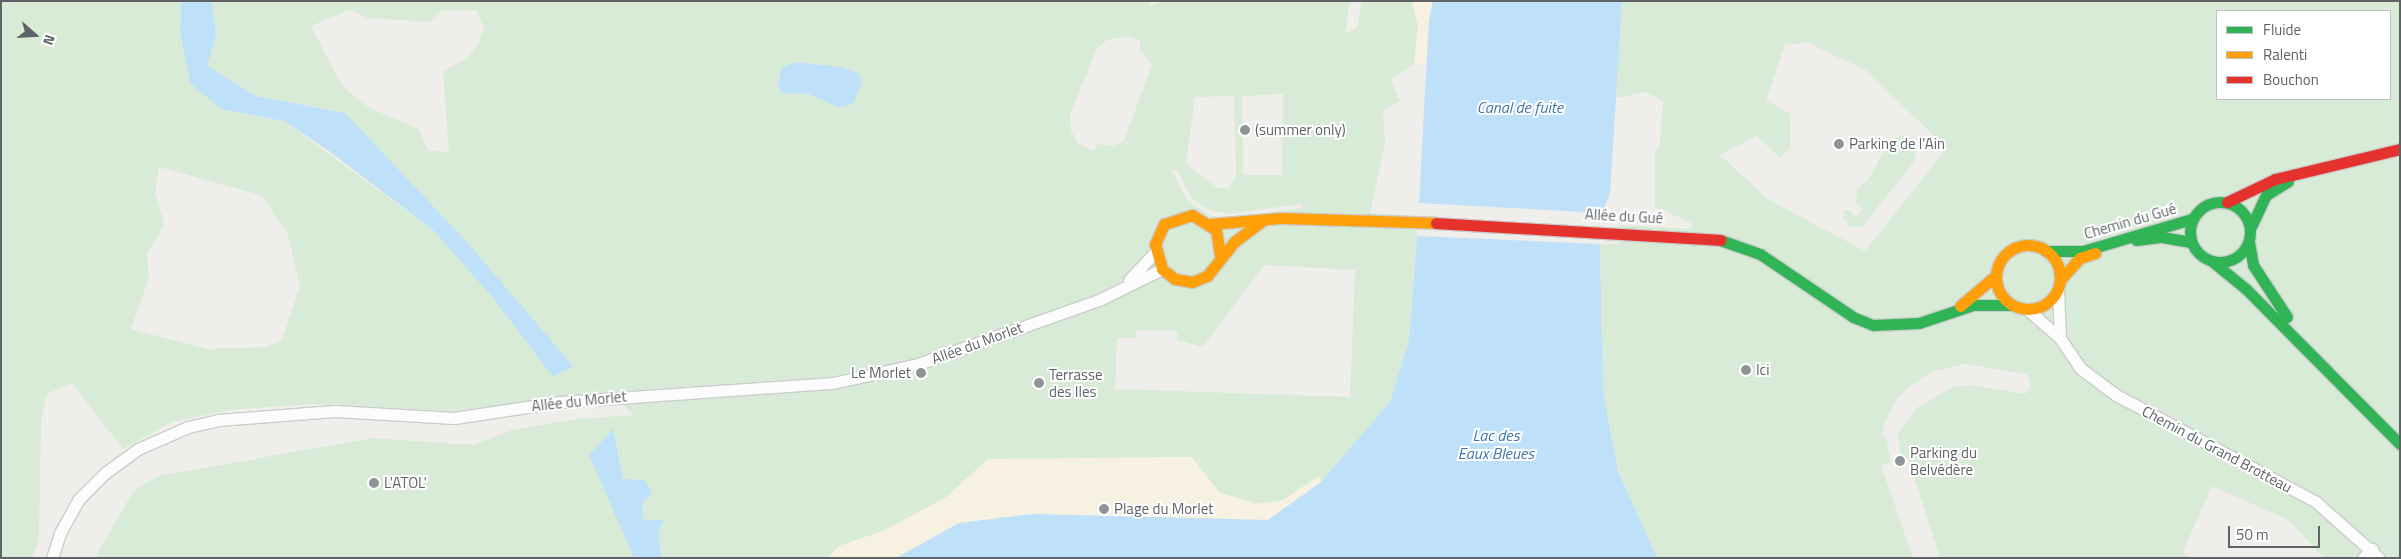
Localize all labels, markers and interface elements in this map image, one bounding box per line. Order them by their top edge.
north arrow [10,10,60,60]
legend [2216,10,2391,100]
text: Fluide [2263,18,2301,41]
text: N [38,32,61,48]
text: Ralenti [2263,43,2307,66]
text: Bouchon [2263,68,2319,91]
water label: Canal de fuite [1477,97,1563,117]
place label: (summer only) [1255,121,1346,139]
marker: (summer only) [1239,124,1251,136]
place label: Parking de l'Ain [1849,135,1945,153]
marker: Parking de l'Ain [1833,138,1845,150]
street label: Chemin du Gué [2082,199,2178,243]
street label: Allée du Gué [1584,205,1664,227]
street label: Allée du Morlet [929,318,1025,368]
place label: Ici [1756,361,1769,379]
place label: Le Morlet [851,364,911,382]
marker: Ici [1740,364,1752,376]
place label: Terrasse des Iles [1049,365,1103,400]
marker: Le Morlet [915,367,927,379]
marker: Terrasse des Iles [1033,377,1045,389]
street label: Allée du Morlet [531,387,627,415]
street label: Chemin du Grand Brotteau [2139,402,2295,496]
water label: Lac des Eaux Bleues [1458,425,1534,463]
place label: Parking du Belvédère [1910,443,1977,478]
marker: Parking du Belvédère [1894,455,1906,467]
place label: L'ATOL' [384,474,427,492]
marker: L'ATOL' [368,477,380,489]
place label: Plage du Morlet [1114,500,1214,518]
marker: Plage du Morlet [1098,503,1110,515]
scale bar [2231,516,2324,548]
text: 50 m [2236,523,2269,546]

